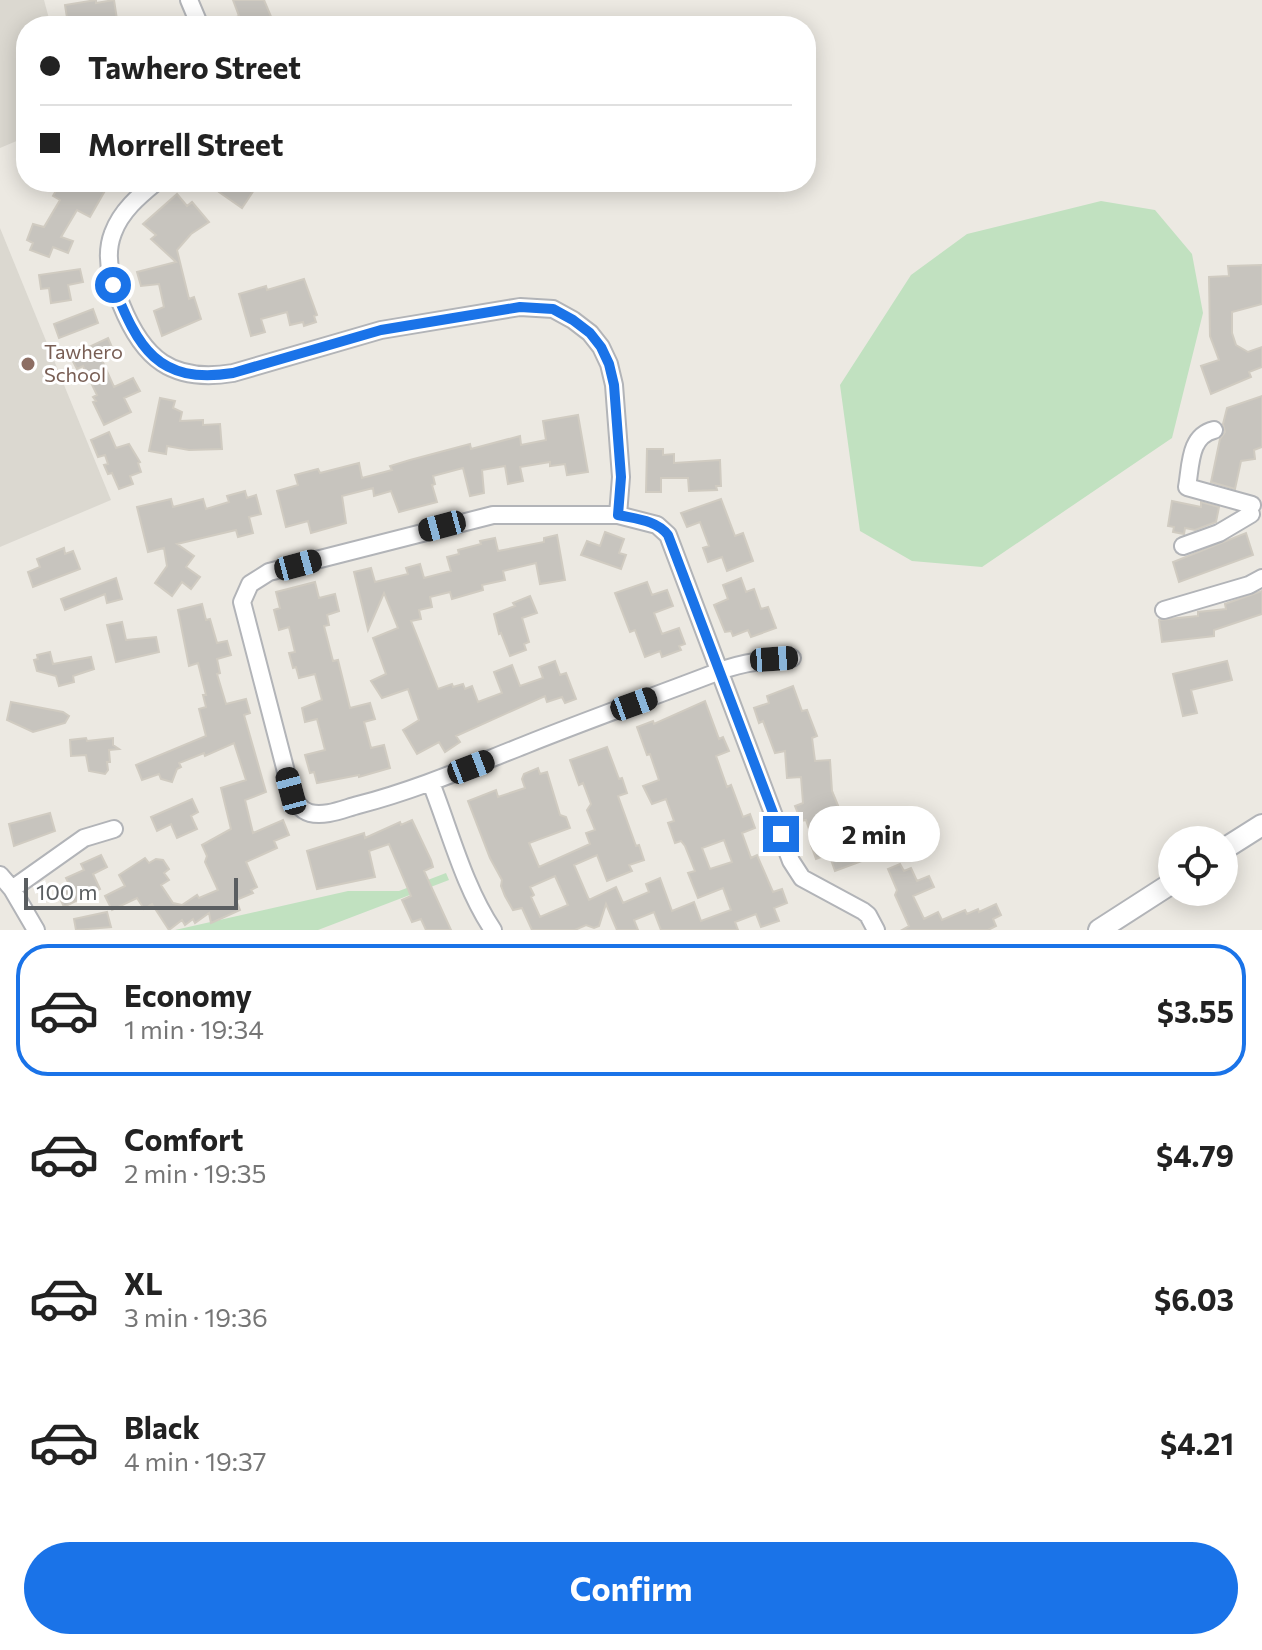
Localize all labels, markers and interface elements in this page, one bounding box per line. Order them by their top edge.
text: Tawhero Street [88,48,301,85]
text: Morrell Street [88,125,283,162]
route start [95,267,131,303]
place label: Tawhero School [44,339,123,386]
marker: Tawhero School [19,355,37,373]
car [416,508,468,544]
car [272,547,324,583]
car [749,645,799,673]
car [607,685,661,723]
car [444,747,498,787]
car [273,765,309,817]
callout: 2 min [809,806,941,862]
route end [763,816,799,852]
text: 2 min [842,818,906,849]
map controls [1158,826,1238,906]
button: locate [1158,826,1238,906]
scale bar [24,874,238,910]
text: 100 m [36,878,98,905]
icon: car [28,974,100,1046]
text: Economy [124,976,252,1013]
text: $3.55 [1157,992,1234,1029]
text: 1 min · 19:34 [124,1013,264,1044]
icon: car [28,1118,100,1190]
text: Comfort [124,1120,243,1157]
text: $4.79 [1156,1136,1234,1173]
text: 2 min · 19:35 [124,1157,267,1188]
icon: car [28,1262,100,1334]
text: XL [124,1264,163,1301]
text: $6.03 [1154,1280,1234,1317]
text: 3 min · 19:36 [124,1301,268,1332]
icon: car [28,1406,100,1478]
text: Black [124,1408,200,1445]
text: $4.21 [1160,1424,1234,1461]
text: 4 min · 19:37 [124,1445,266,1476]
button: Confirm [24,1542,1238,1634]

